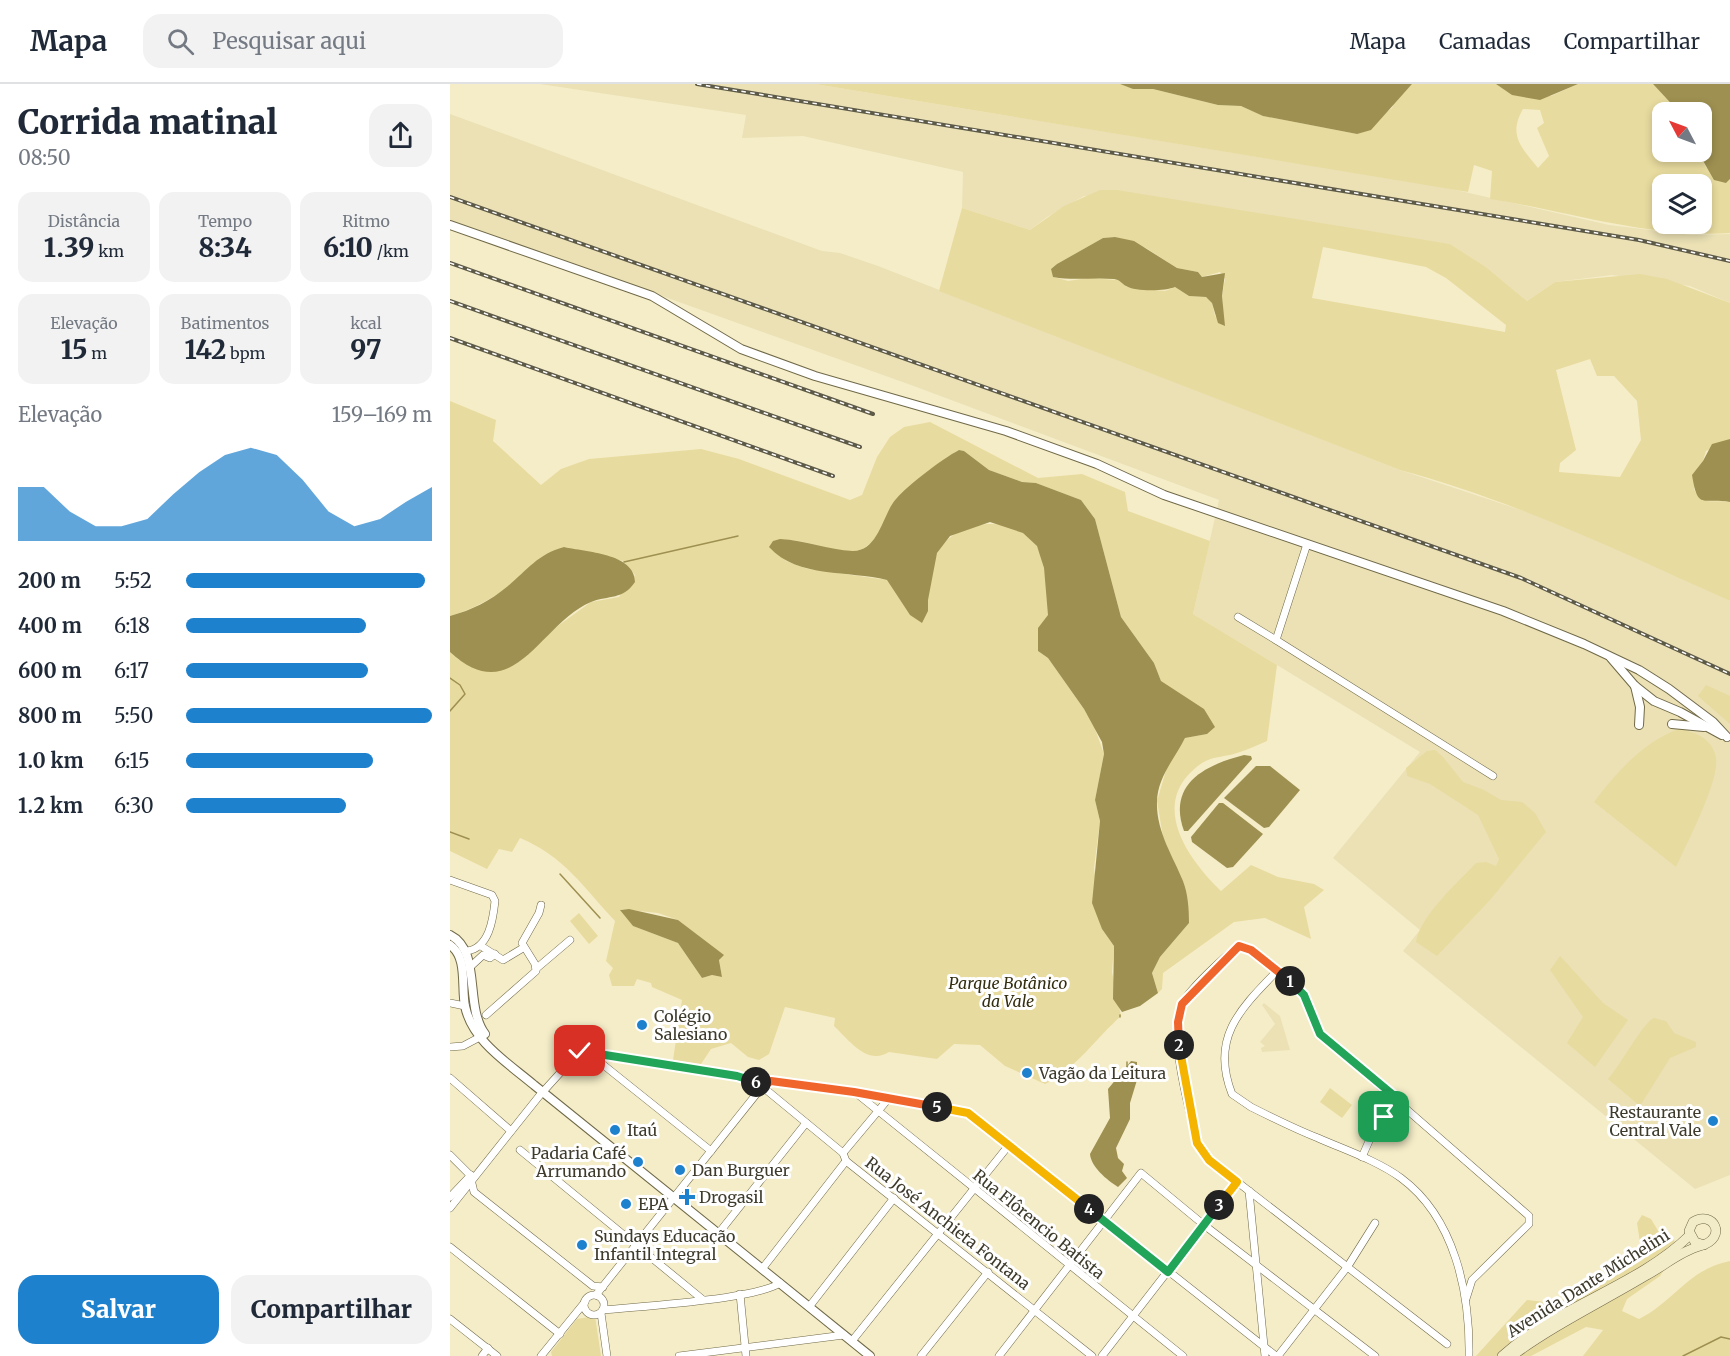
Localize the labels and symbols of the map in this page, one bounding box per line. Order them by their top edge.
north arrow [1652,102,1712,162]
pin: 1 [1275,966,1305,996]
park label: Parque Botânico da Vale [949,973,1067,1011]
place label: Colégio Salesiano [654,1006,727,1044]
marker: Colégio Salesiano [635,1018,649,1032]
pin [554,1025,605,1076]
pin: 2 [1164,1030,1194,1060]
place label: Vagão da Leitura [1038,1063,1167,1083]
marker: Vagão da Leitura [1020,1066,1034,1080]
pin: 6 [741,1067,771,1097]
pin [1358,1091,1409,1142]
pin: 5 [922,1092,952,1122]
place label: Restaurante Central Vale [1609,1102,1701,1140]
marker: Restaurante Central Vale [1706,1114,1720,1128]
place label: Itaú [627,1120,657,1140]
marker: Itaú [608,1123,622,1137]
place label: Padaria Café Arrumando [531,1143,626,1181]
street label: Rua José Anchieta Fontana [862,1152,1035,1294]
marker: Padaria Café Arrumando [631,1155,645,1169]
place label: Dan Burguer [692,1160,790,1180]
marker: Dan Burguer [673,1163,687,1177]
street label: Rua Flôrencio Batista [969,1165,1109,1283]
place label: Drogasil [699,1187,763,1207]
marker: Drogasil [680,1190,694,1204]
pin: 3 [1204,1190,1234,1220]
place label: EPA [638,1194,669,1214]
pin: 4 [1074,1194,1104,1224]
marker: EPA [619,1197,633,1211]
street label: Avenida Dante Michelini [1502,1225,1673,1342]
place label: Sundays Educação Infantil Integral [594,1226,735,1264]
marker: Sundays Educação Infantil Integral [575,1238,589,1252]

